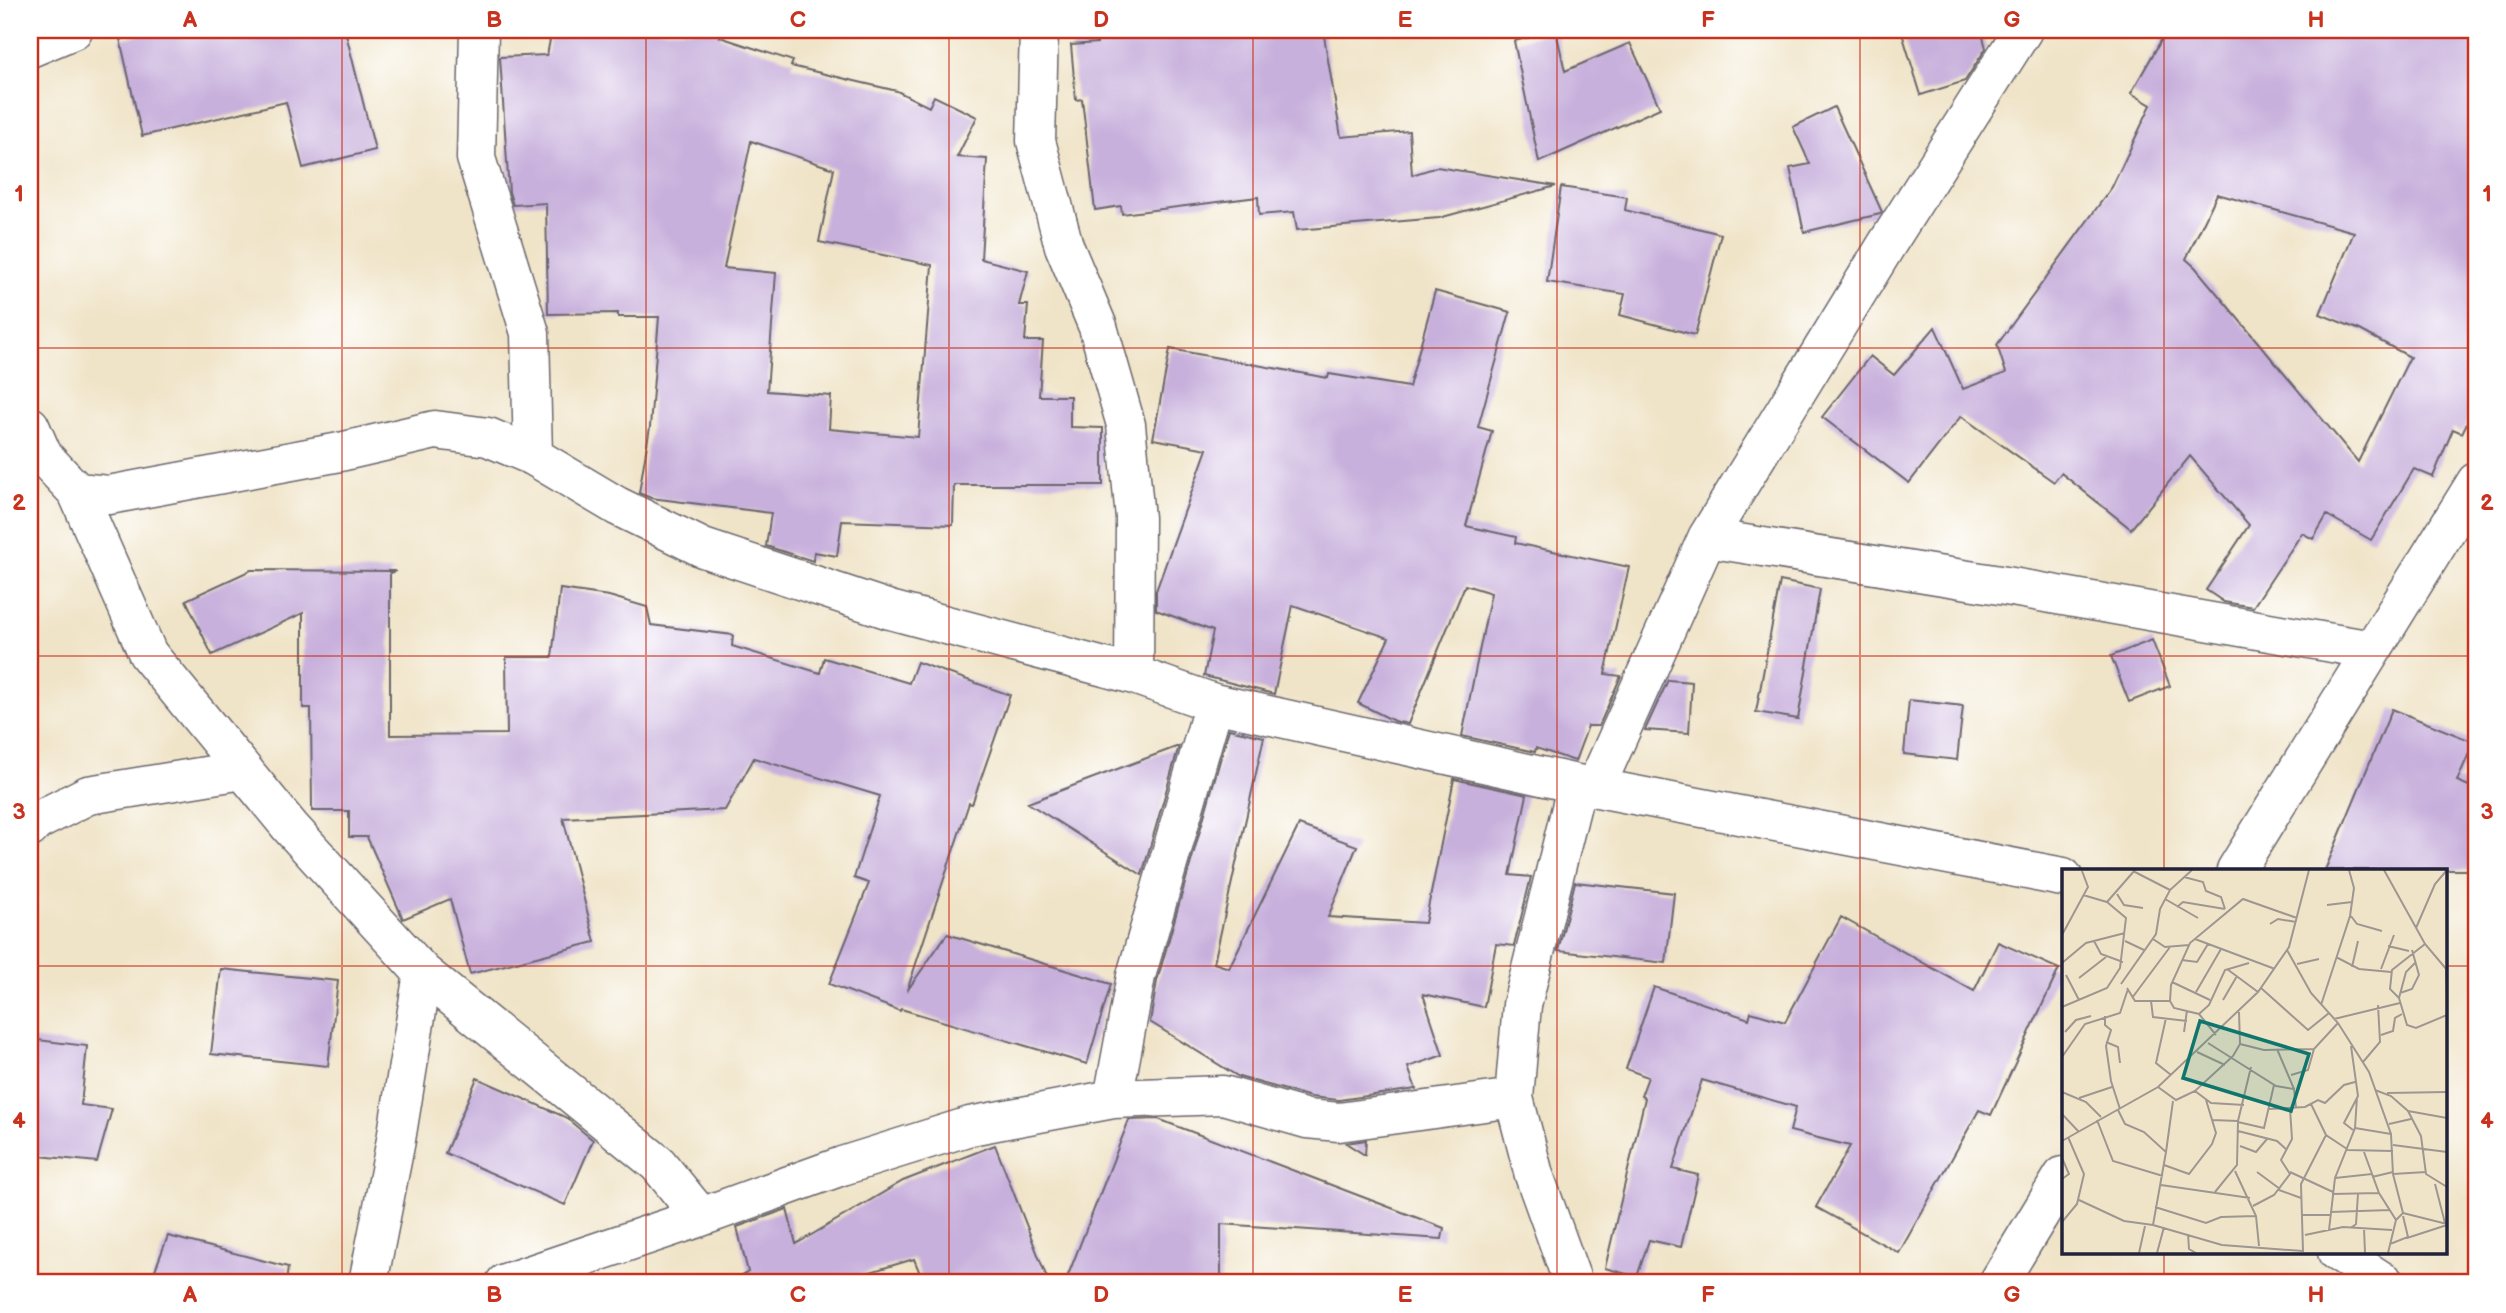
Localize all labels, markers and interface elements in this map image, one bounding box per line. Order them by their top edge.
text: A [182,6,198,34]
text: B [486,6,502,34]
text: C [790,6,806,34]
text: D [1093,6,1109,34]
text: E [1398,6,1413,34]
text: F [1701,6,1715,34]
text: G [2004,6,2021,34]
text: H [2307,6,2325,34]
text: 1 [14,180,24,208]
text: 1 [2482,180,2492,208]
text: 2 [12,489,26,517]
text: 2 [2480,489,2494,517]
text: 3 [12,798,26,826]
text: 3 [2480,798,2494,826]
inset map [2062,869,2446,1254]
text: 4 [12,1107,26,1135]
text: 4 [2480,1107,2494,1135]
text: A [182,1281,198,1309]
text: B [486,1281,502,1309]
text: C [790,1281,806,1309]
text: D [1093,1281,1109,1309]
text: E [1398,1281,1413,1309]
text: F [1701,1281,1715,1309]
text: G [2004,1281,2021,1309]
text: H [2307,1281,2325,1309]

